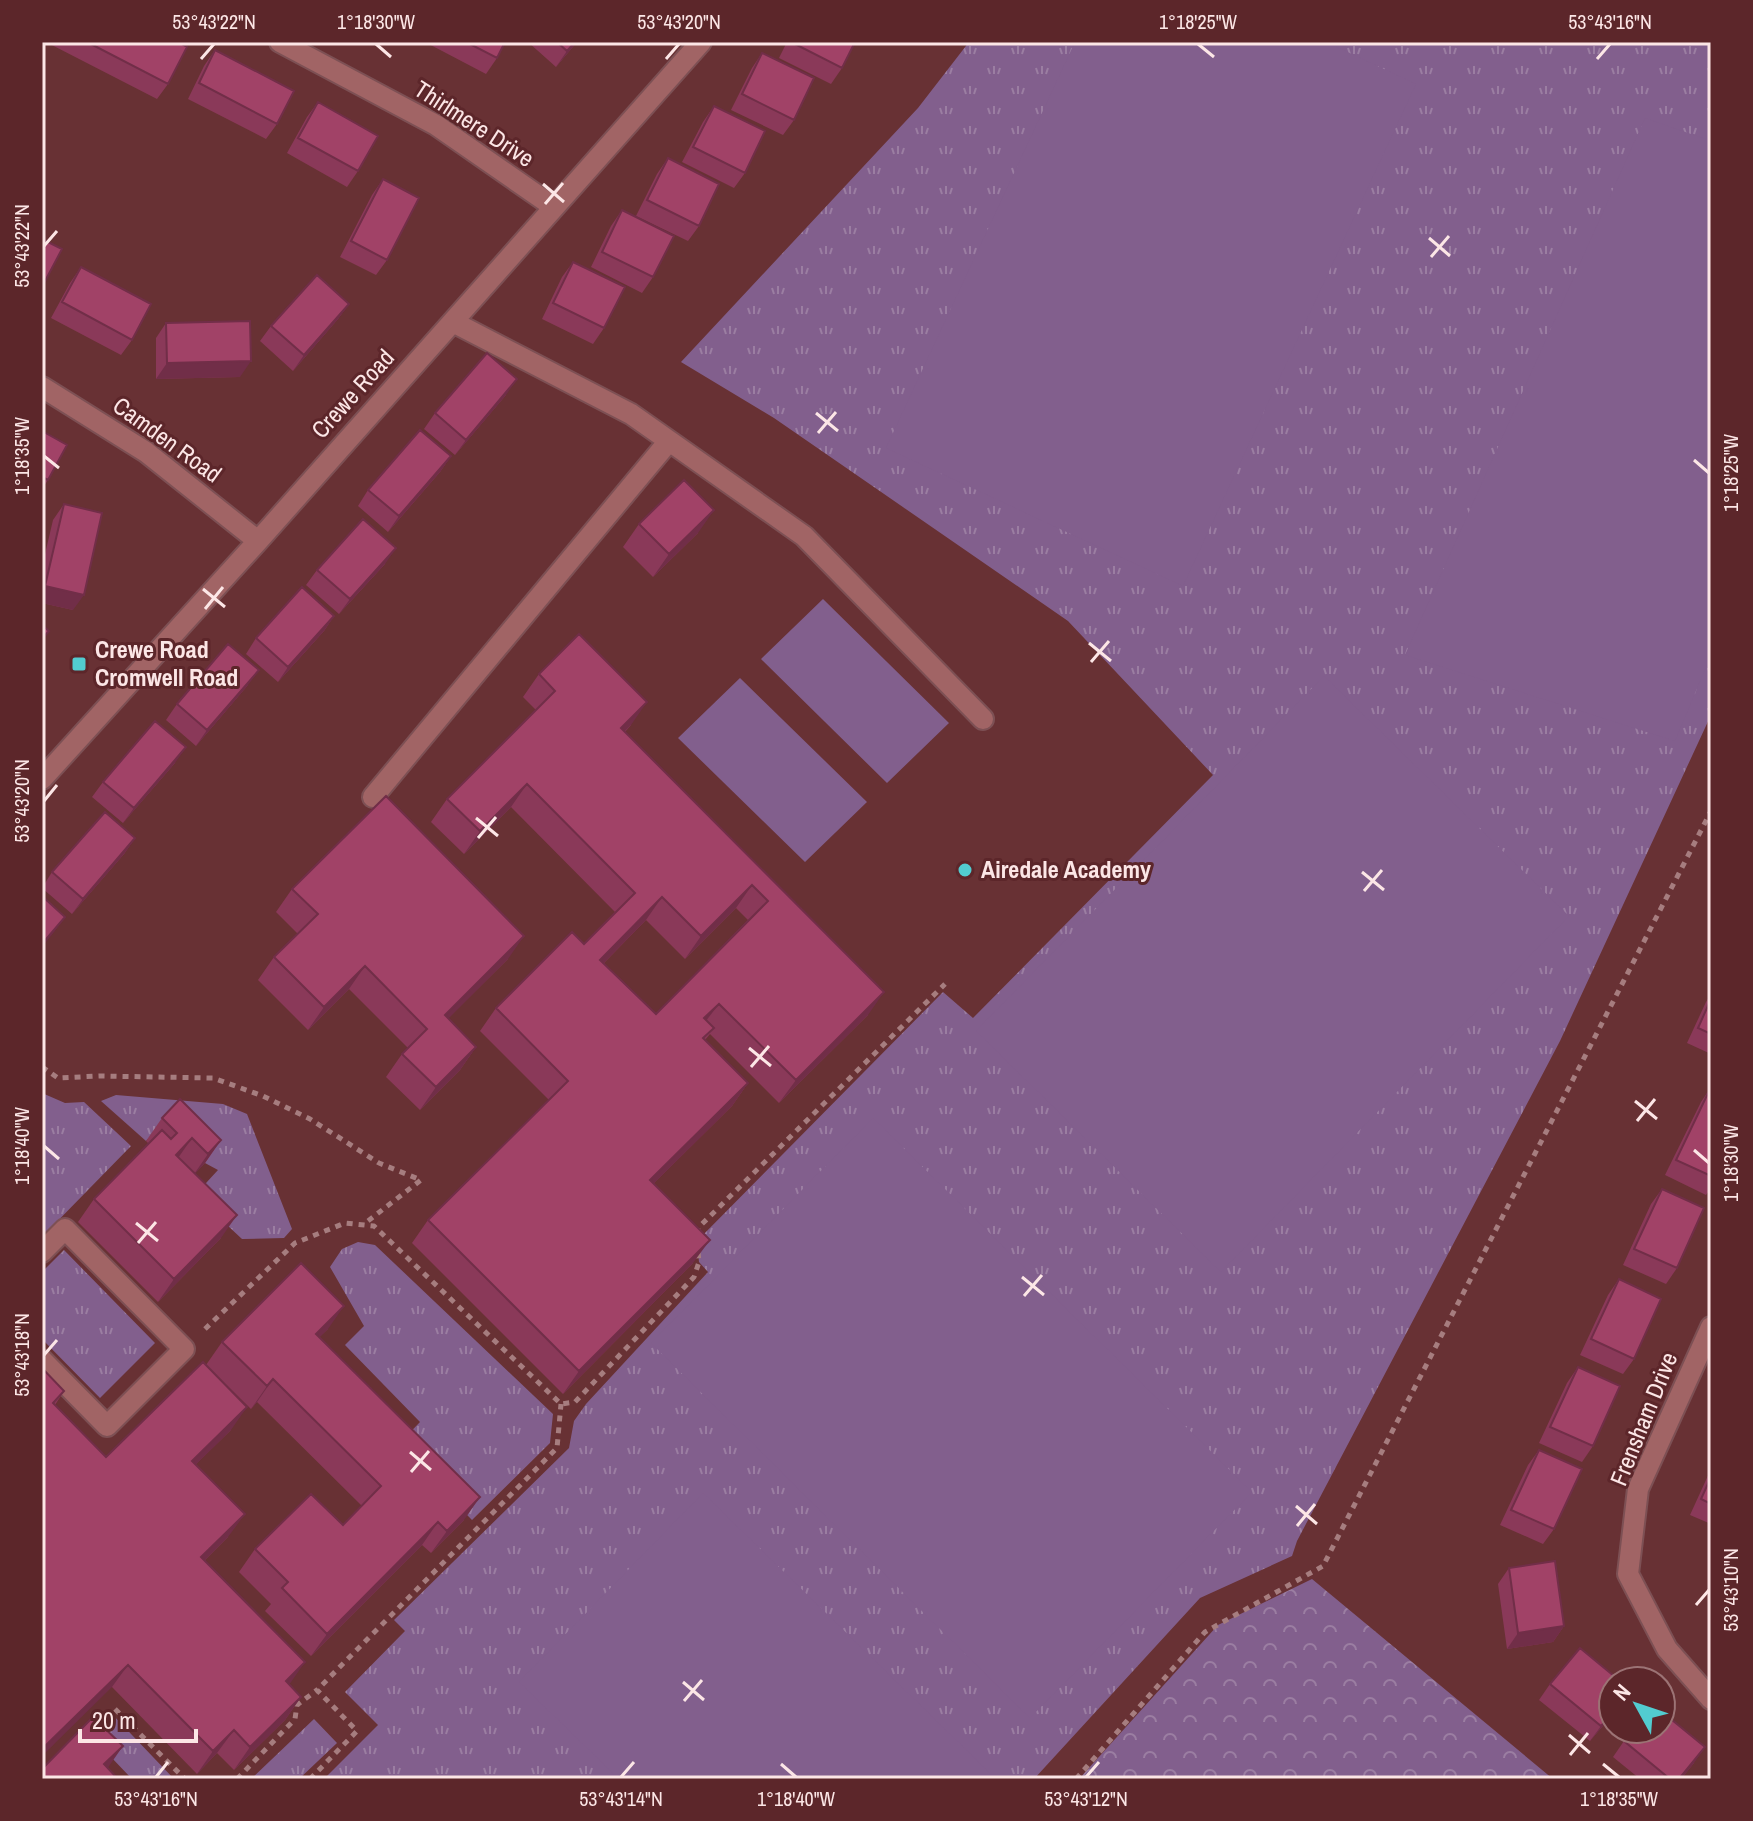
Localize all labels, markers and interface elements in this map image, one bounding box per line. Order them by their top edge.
text: 53°43'22"N [172,8,256,35]
text: 1°18'30"W [337,8,416,35]
text: 53°43'20"N [637,8,721,35]
text: 1°18'25"W [1159,8,1238,35]
text: 53°43'16"N [1568,8,1652,35]
street label: Thirlmere Drive [409,73,541,174]
text: 53°43'22"N [8,204,35,288]
street label: Crewe Road [304,342,401,445]
street label: Camden Road [107,389,228,489]
text: 1°18'35"W [8,416,35,495]
text: 1°18'25"W [1717,433,1744,512]
place label: Crewe Road Cromwell Road [95,633,238,693]
marker: Crewe Road Cromwell Road [70,655,88,673]
text: 53°43'20"N [8,759,35,843]
place label: Airedale Academy [981,853,1151,885]
marker: Airedale Academy [956,861,974,879]
text: 1°18'40"W [8,1106,35,1185]
text: 1°18'30"W [1717,1123,1744,1202]
text: 53°43'18"N [8,1313,35,1397]
street label: Frensham Drive [1602,1347,1684,1490]
text: 53°43'10"N [1717,1548,1744,1632]
north arrow [1597,1665,1677,1745]
text: N [1606,1678,1637,1707]
scale bar [80,1693,196,1743]
text: 20 m [92,1704,136,1736]
text: 53°43'16"N [114,1785,198,1812]
text: 53°43'14"N [579,1785,663,1812]
text: 1°18'40"W [757,1785,836,1812]
text: 53°43'12"N [1044,1785,1128,1812]
text: 1°18'35"W [1580,1785,1659,1812]

